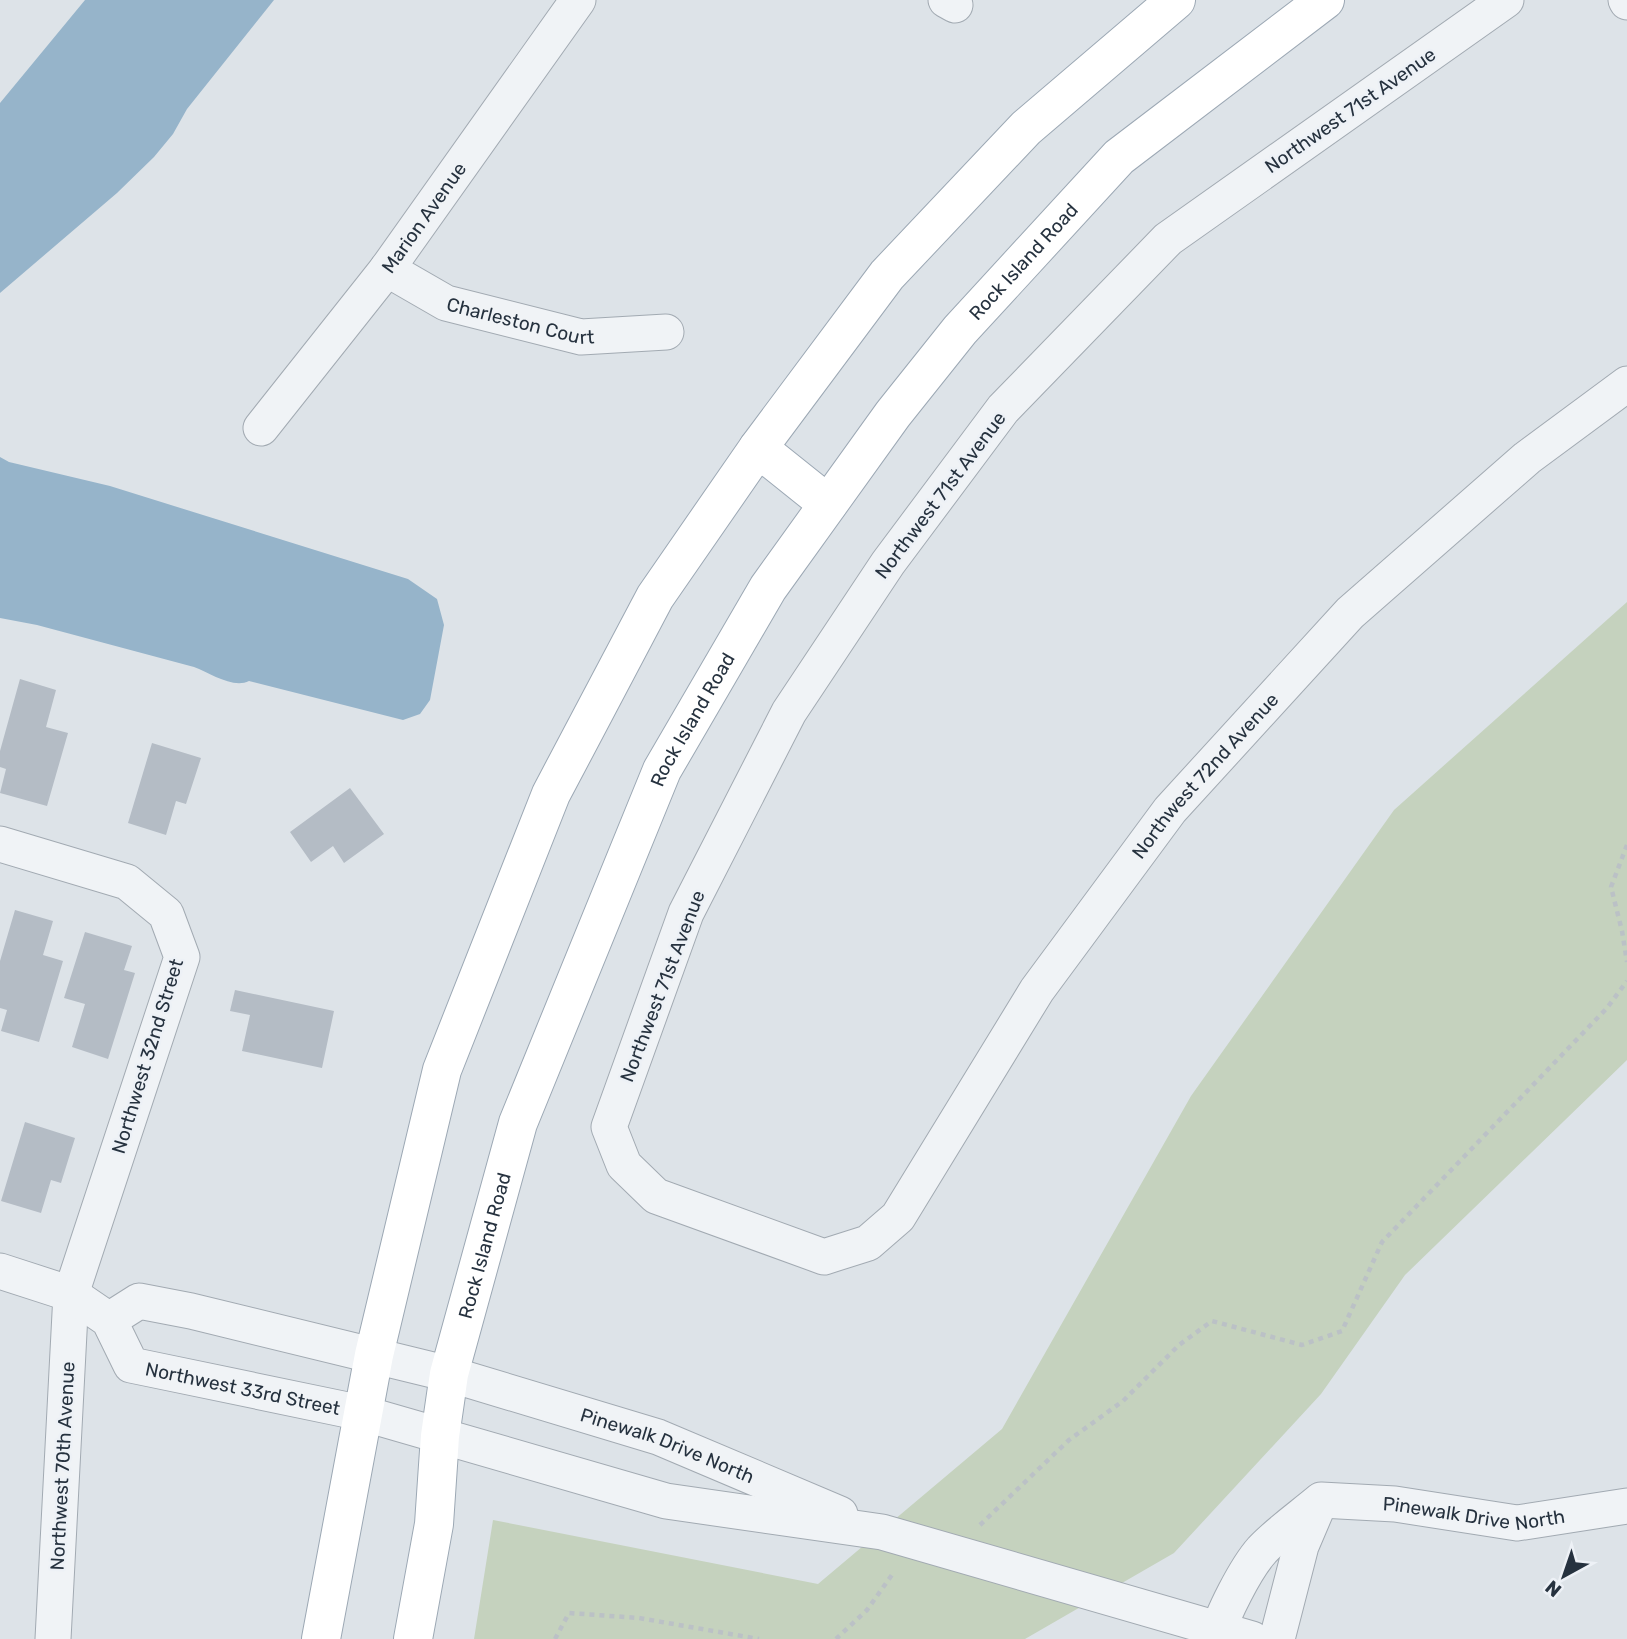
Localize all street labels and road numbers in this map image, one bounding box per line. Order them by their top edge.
street label: Northwest 71st Avenue [1260,43,1440,178]
street label: Marion Avenue [377,158,471,278]
street label: Rock Island Road [964,198,1083,325]
street label: Charleston Court [444,293,595,349]
street label: Northwest 71st Avenue [870,407,1011,583]
street label: Rock Island Road [646,649,740,790]
street label: Northwest 72nd Avenue [1127,688,1283,863]
street label: Northwest 71st Avenue [615,887,710,1085]
street label: Northwest 32nd Street [107,955,188,1156]
street label: Rock Island Road [454,1170,516,1321]
street label: Northwest 33rd Street [143,1357,343,1420]
street label: Northwest 70th Avenue [46,1361,79,1571]
street label: Pinewalk Drive North [578,1403,758,1488]
street label: Pinewalk Drive North [1382,1492,1566,1535]

